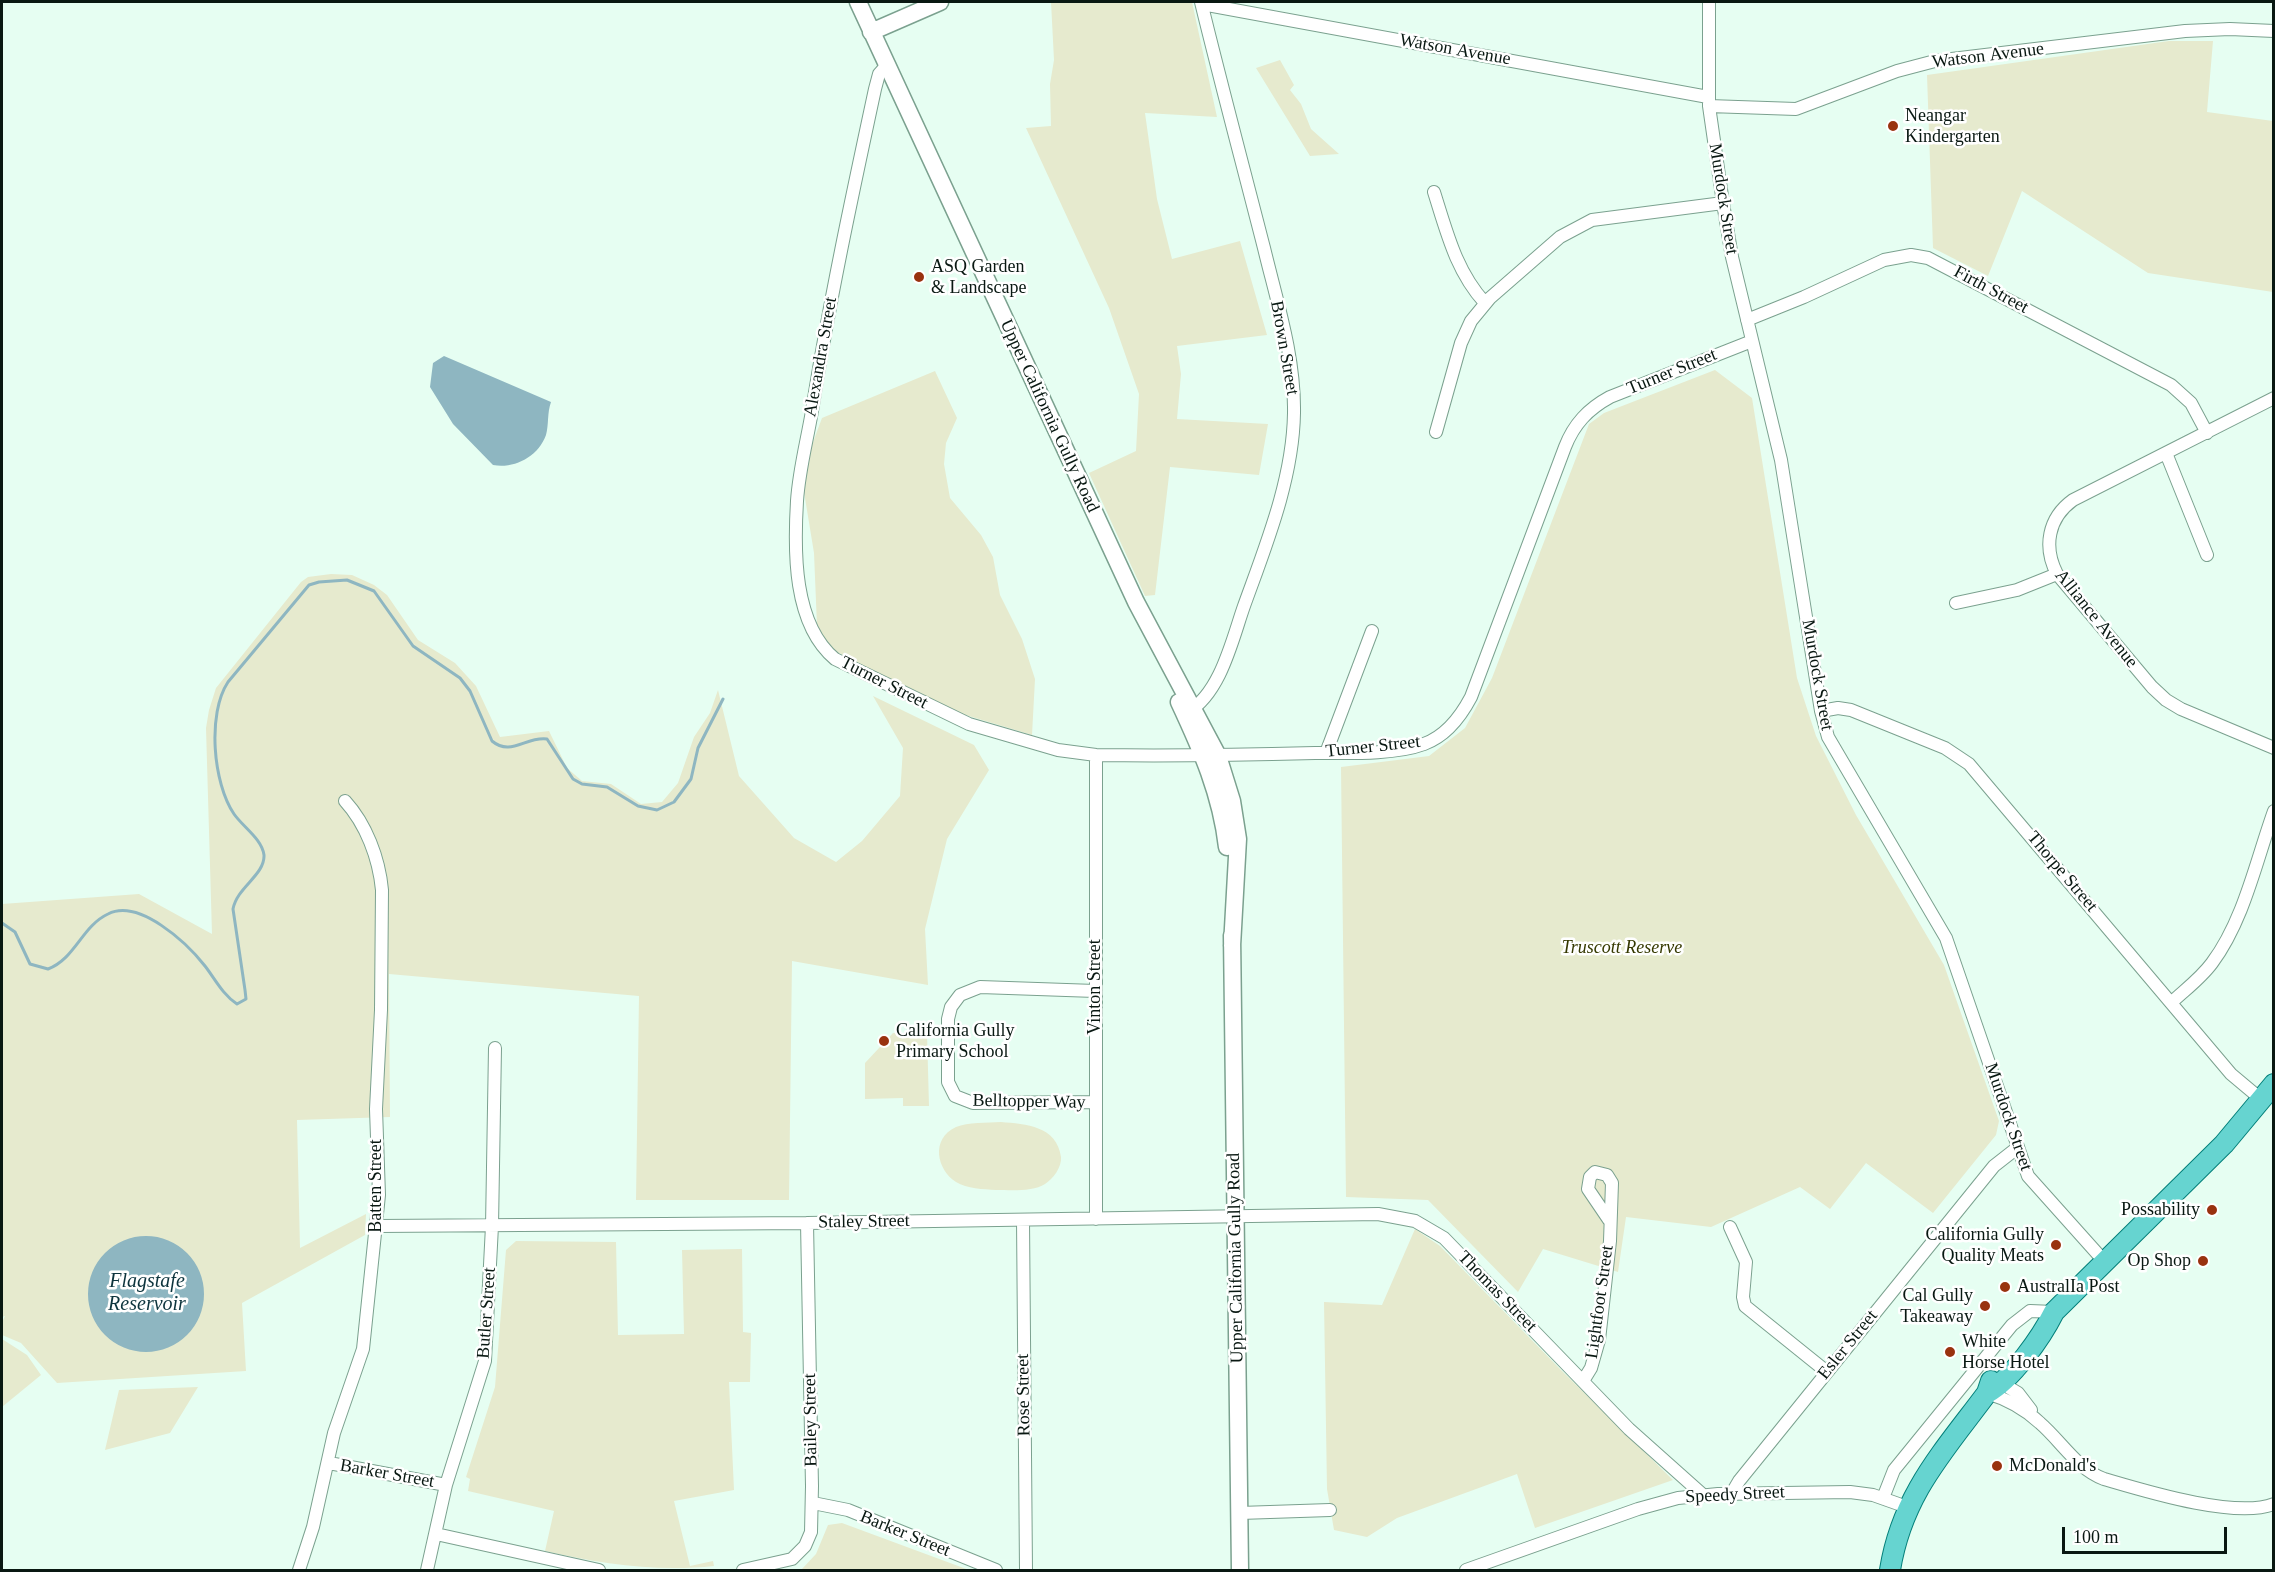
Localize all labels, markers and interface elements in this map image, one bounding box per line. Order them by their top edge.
street label: Watson Avenue [1398,30,1512,70]
street label: Watson Avenue [1931,38,2045,74]
place label: Neangar Kindergarten [1905,105,2000,148]
marker: Neangar Kindergarten [1886,119,1900,133]
street label: Murdock Street [1704,142,1742,256]
place label: ASQ Garden & Landscape [931,256,1026,298]
street label: Firth Street [1950,261,2032,319]
marker: ASQ Garden & Landscape [912,270,926,284]
street label: Alexandra Street [800,295,842,419]
street label: Brown Street [1265,299,1303,397]
street label: Upper California Gully Road [995,316,1103,516]
street label: Turner Street [1624,344,1720,400]
street label: Alliance Avenue [2050,566,2142,672]
street label: Murdock Street [1797,618,1837,732]
street label: Turner Street [837,652,931,714]
street label: Turner Street [1325,731,1421,763]
street label: Thorpe Street [2022,827,2102,917]
park label: Truscott Reserve [1562,937,1682,959]
street label: Vinton Street [1084,939,1106,1035]
place label: California Gully Primary School [896,1020,1014,1062]
marker: California Gully Primary School [877,1034,891,1048]
street label: Murdock Street [1979,1060,2037,1174]
street label: Belltopper Way [972,1090,1086,1114]
street label: Batten Street [365,1139,387,1233]
street label: Upper California Gully Road [1223,1153,1249,1363]
place label: Possability [2121,1199,2200,1221]
marker: Possability [2205,1203,2219,1217]
street label: Staley Street [818,1210,910,1234]
place label: California Gully Quality Meats [1926,1224,2044,1266]
marker: California Gully Quality Meats [2049,1238,2063,1252]
street label: Lightfoot Street [1581,1244,1619,1360]
street label: Thomas Street [1453,1247,1541,1337]
place label: Op Shop [2127,1250,2191,1272]
marker: Op Shop [2196,1254,2210,1268]
street label: Butler Street [473,1267,501,1359]
water label: Flagstafe Reservoir [108,1270,186,1317]
place label: AustralIa Post [2017,1276,2119,1298]
marker: AustralIa Post [1998,1280,2012,1294]
place label: Cal Gully Takeaway [1900,1285,1973,1328]
marker: Cal Gully Takeaway [1978,1299,1992,1313]
street label: Esler Street [1813,1306,1883,1384]
place label: White Horse Hotel [1962,1331,2049,1374]
marker: White Horse Hotel [1943,1345,1957,1359]
street label: Rose Street [1012,1354,1036,1436]
street label: Bailey Street [799,1373,823,1467]
street label: Barker Street [338,1455,436,1493]
place label: McDonald's [2009,1455,2096,1477]
marker: McDonald's [1990,1459,2004,1473]
street label: Speedy Street [1685,1482,1785,1508]
street label: Barker Street [857,1506,953,1562]
scale bar [2065,1515,2230,1553]
text: 100 m [2073,1527,2119,1547]

